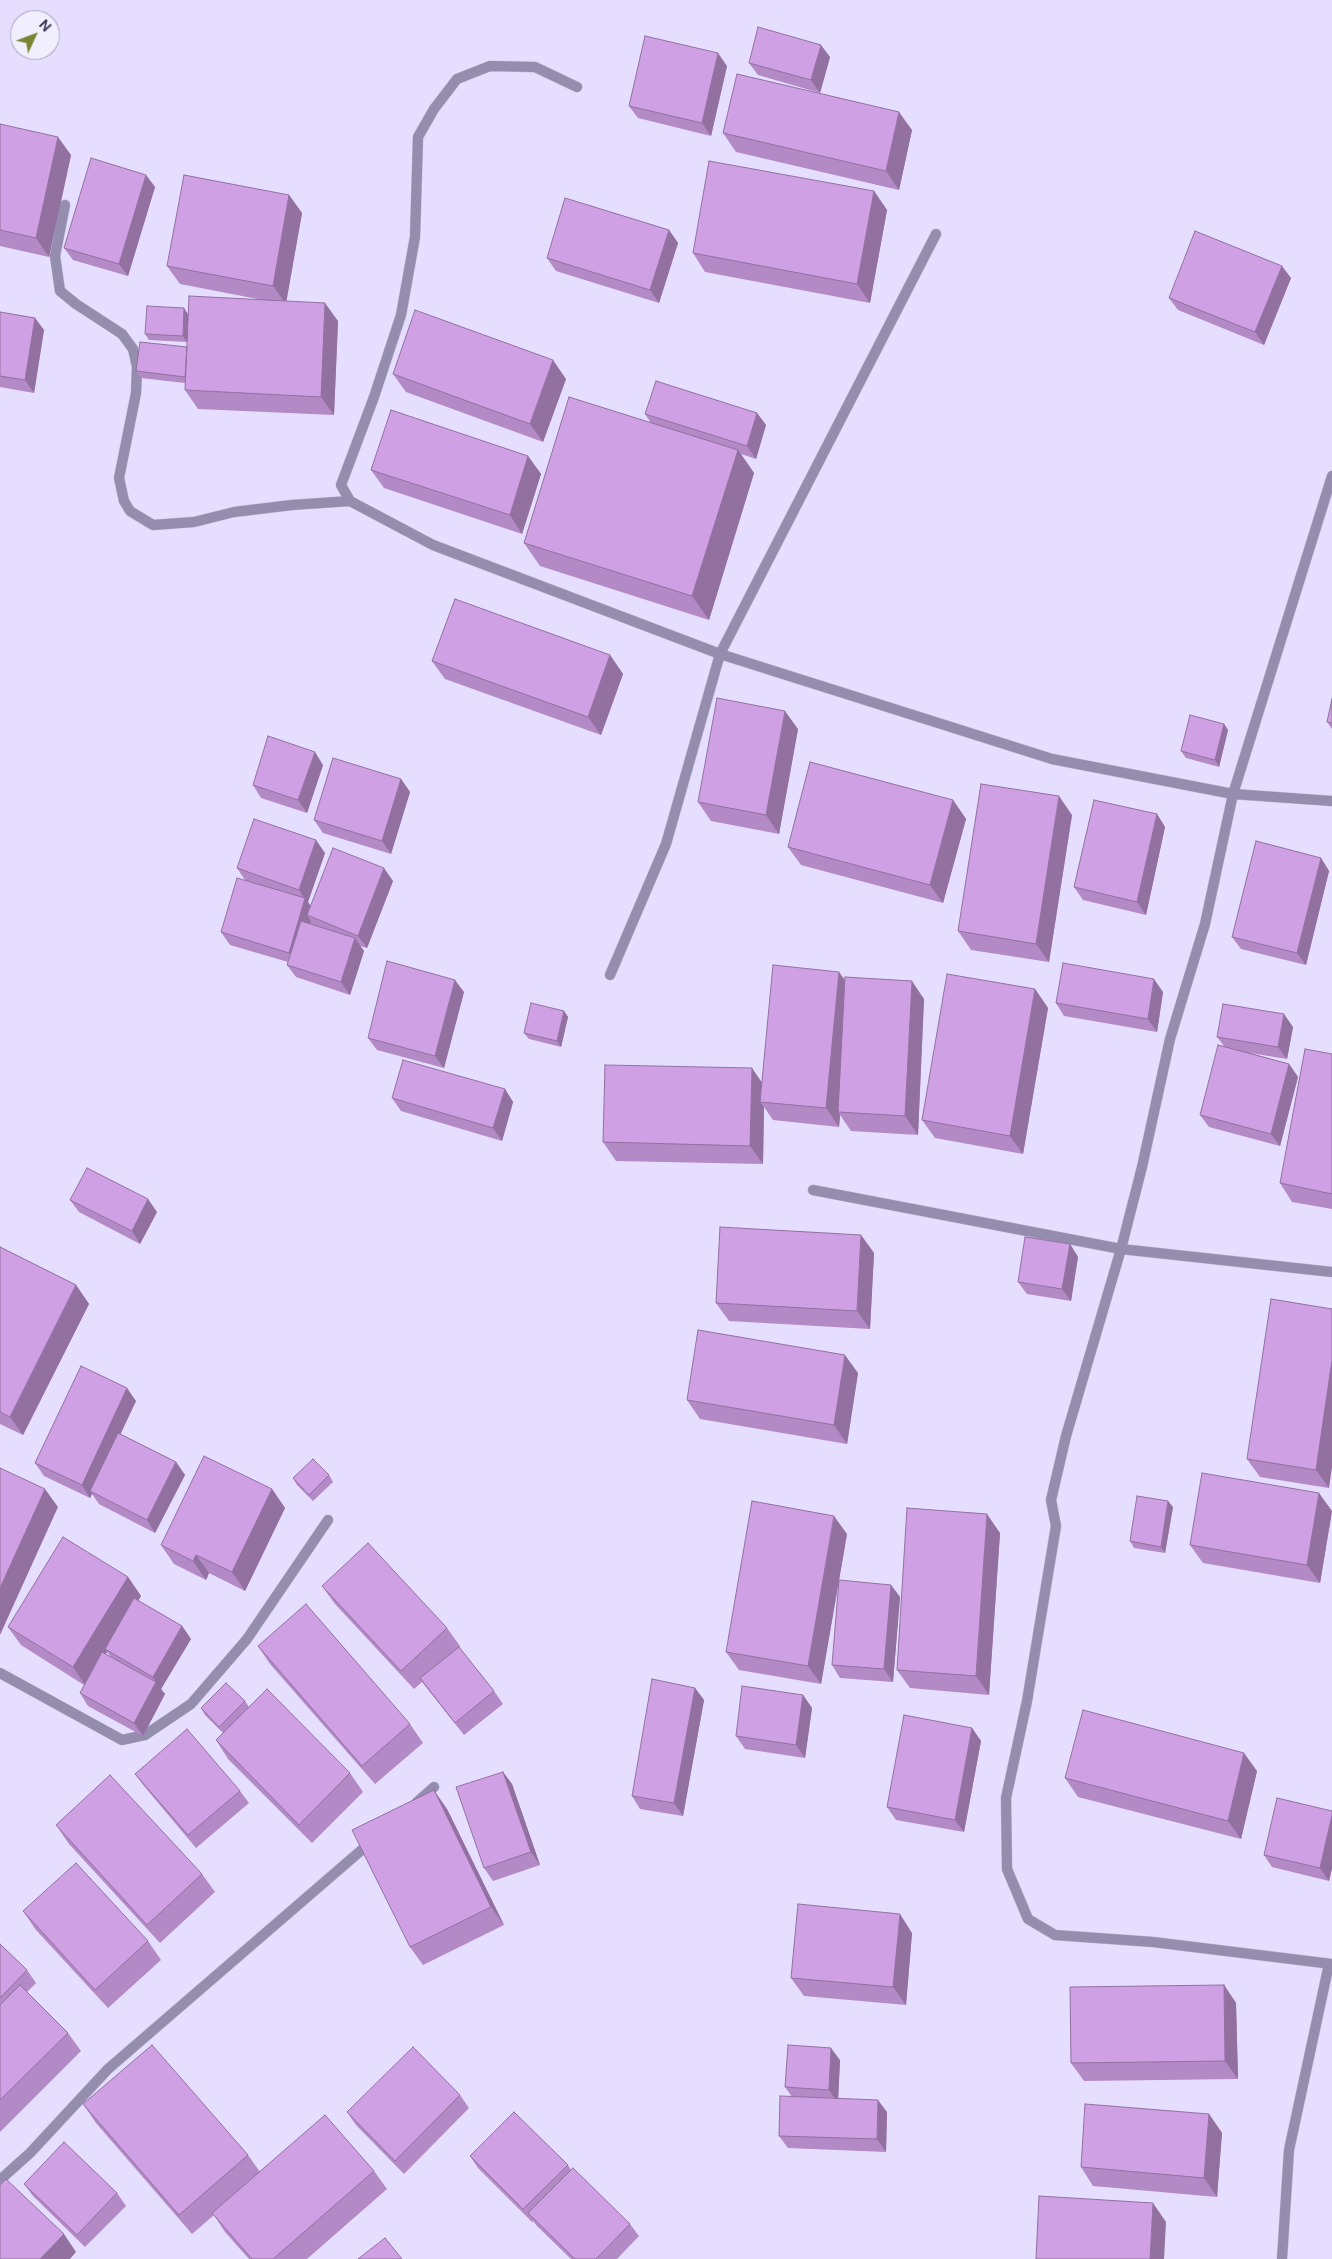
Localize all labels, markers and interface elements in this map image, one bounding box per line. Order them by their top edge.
north arrow [10,10,60,60]
text: N [35,16,55,35]

